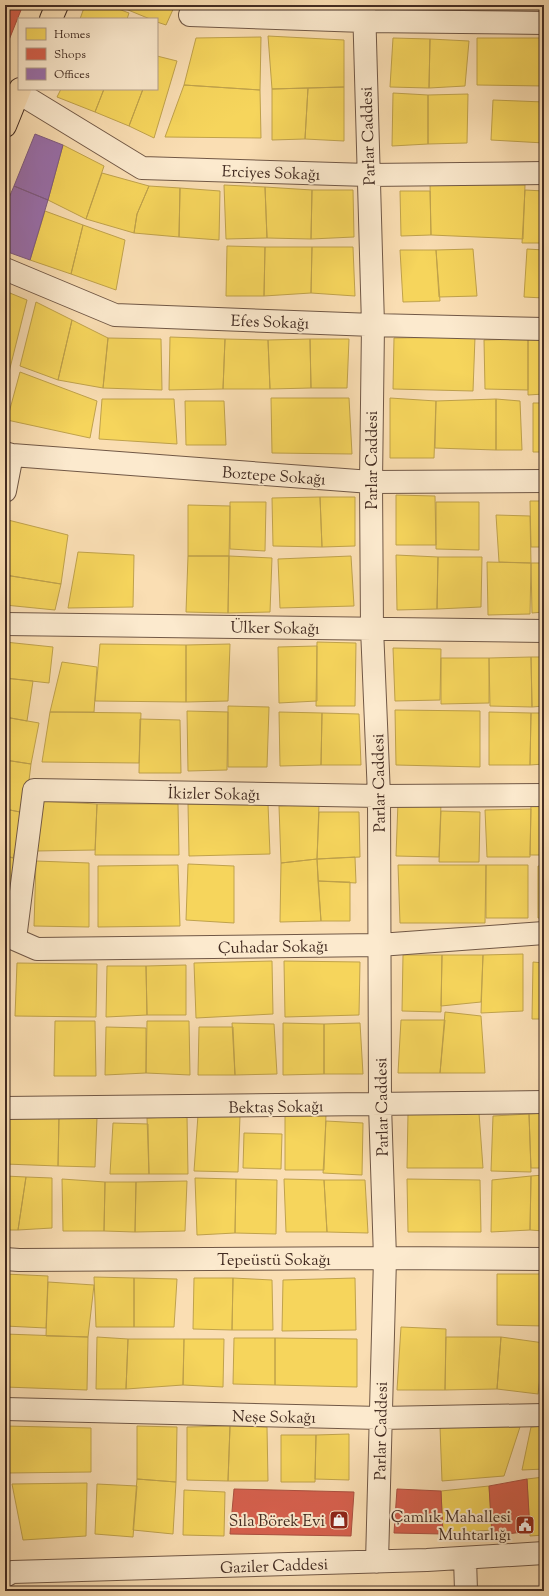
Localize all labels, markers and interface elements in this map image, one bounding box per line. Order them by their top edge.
legend [18,18,158,90]
text: Homes [54,26,90,44]
text: Shops [54,46,86,64]
text: Offices [54,66,90,84]
street label: Parlar Caddesi [356,86,383,186]
street label: Erciyes Sokağı [221,161,321,188]
street label: Efes Sokağı [230,311,310,336]
street label: Parlar Caddesi [362,410,385,509]
street label: Boztepe Sokağı [221,462,327,493]
street label: Ülker Sokağı [230,617,320,642]
street label: Parlar Caddesi [368,733,393,833]
street label: İkizler Sokağı [168,783,261,808]
street label: Çuhadar Sokağı [218,936,329,961]
street label: Parlar Caddesi [371,1057,396,1157]
street label: Bektaş Sokağı [228,1096,324,1121]
street label: Tepeüstü Sokağı [217,1250,331,1273]
street label: Parlar Caddesi [370,1381,395,1481]
street label: Neşe Sokağı [232,1406,316,1431]
place label: Çamlık Mahallesi Muhtarlığı [391,1507,511,1548]
shop icon: Sıla Börek Evi [328,1509,350,1531]
place label: Sıla Börek Evi [229,1511,325,1534]
public building icon: Çamlık Mahallesi Muhtarlığı [514,1514,536,1536]
street label: Gaziler Caddesi [220,1554,329,1581]

